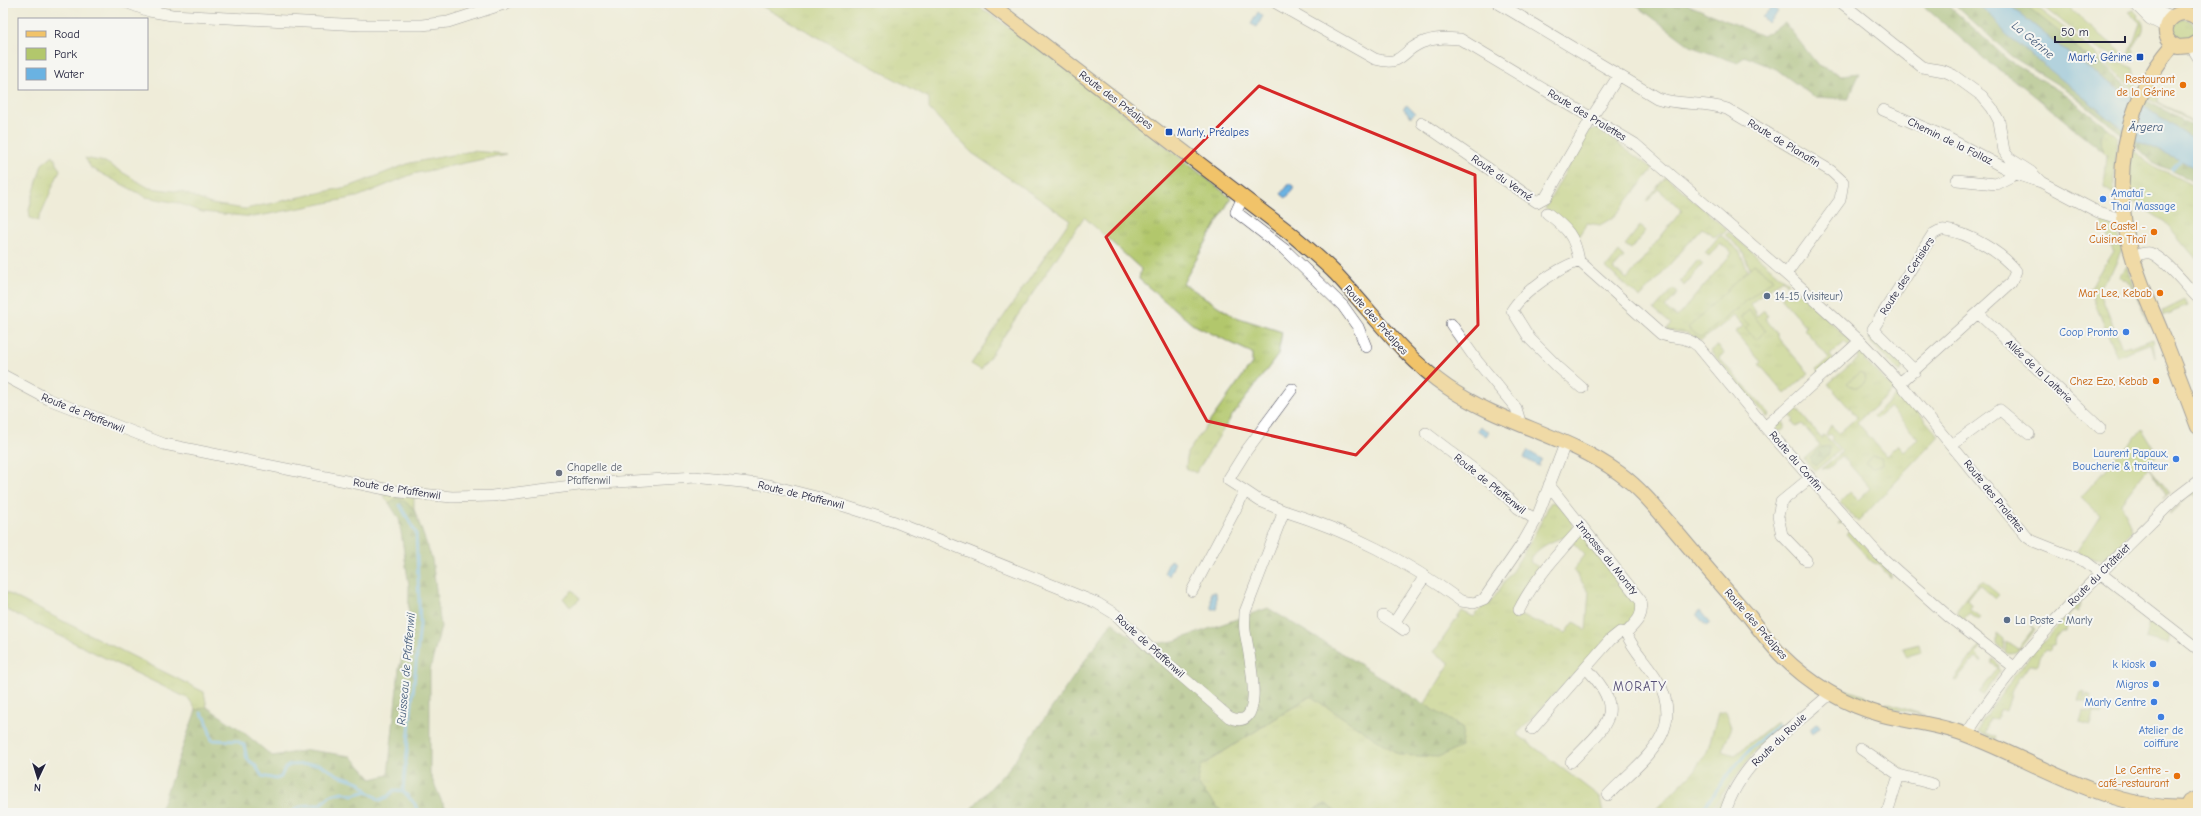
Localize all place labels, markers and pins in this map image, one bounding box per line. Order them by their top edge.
place label: Marly, Gérine [2068,51,2132,64]
marker: Marly, Gérine [2135,52,2145,62]
place label: Restaurant de la Gérine [2116,73,2176,99]
marker: Restaurant de la Gérine [2178,80,2188,90]
place label: Marly, Préalpes [1177,126,1249,139]
marker: Marly, Préalpes [1164,127,1174,137]
place label: Amataï - Thai Massage [2111,187,2176,213]
marker: Amataï - Thai Massage [2098,194,2108,204]
place label: Le Castel - Cuisine Thaï [2089,220,2146,246]
marker: Le Castel - Cuisine Thaï [2149,227,2159,237]
place label: Mar Lee, Kebab [2078,287,2152,300]
marker: Mar Lee, Kebab [2155,288,2165,298]
place label: 14-15 (visiteur) [1775,290,1843,303]
marker: 14-15 (visiteur) [1762,291,1772,301]
place label: Coop Pronto [2059,326,2118,339]
marker: Coop Pronto [2121,327,2131,337]
place label: Chez Ezo, Kebab [2070,375,2148,388]
marker: Chez Ezo, Kebab [2151,376,2161,386]
place label: Laurent Papaux, Boucherie & traiteur [2072,447,2169,473]
marker: Laurent Papaux, Boucherie & traiteur [2171,454,2181,464]
place label: Chapelle de Pfaffenwil [567,461,623,487]
marker: Chapelle de Pfaffenwil [554,468,564,478]
place label: La Poste - Marly [2015,614,2092,627]
marker: La Poste - Marly [2002,615,2012,625]
place label: k kiosk [2113,658,2146,671]
marker: k kiosk [2148,659,2158,669]
place label: Migros [2116,678,2148,691]
marker: Migros [2151,679,2161,689]
place label: Marly Centre [2085,696,2146,709]
marker: Marly Centre [2149,697,2159,707]
marker: Atelier de coiffure [2156,712,2166,722]
place label: Atelier de coiffure [2139,724,2184,750]
place label: Le Centre - café-restaurant [2098,764,2170,790]
marker: Le Centre - café-restaurant [2172,771,2182,781]

